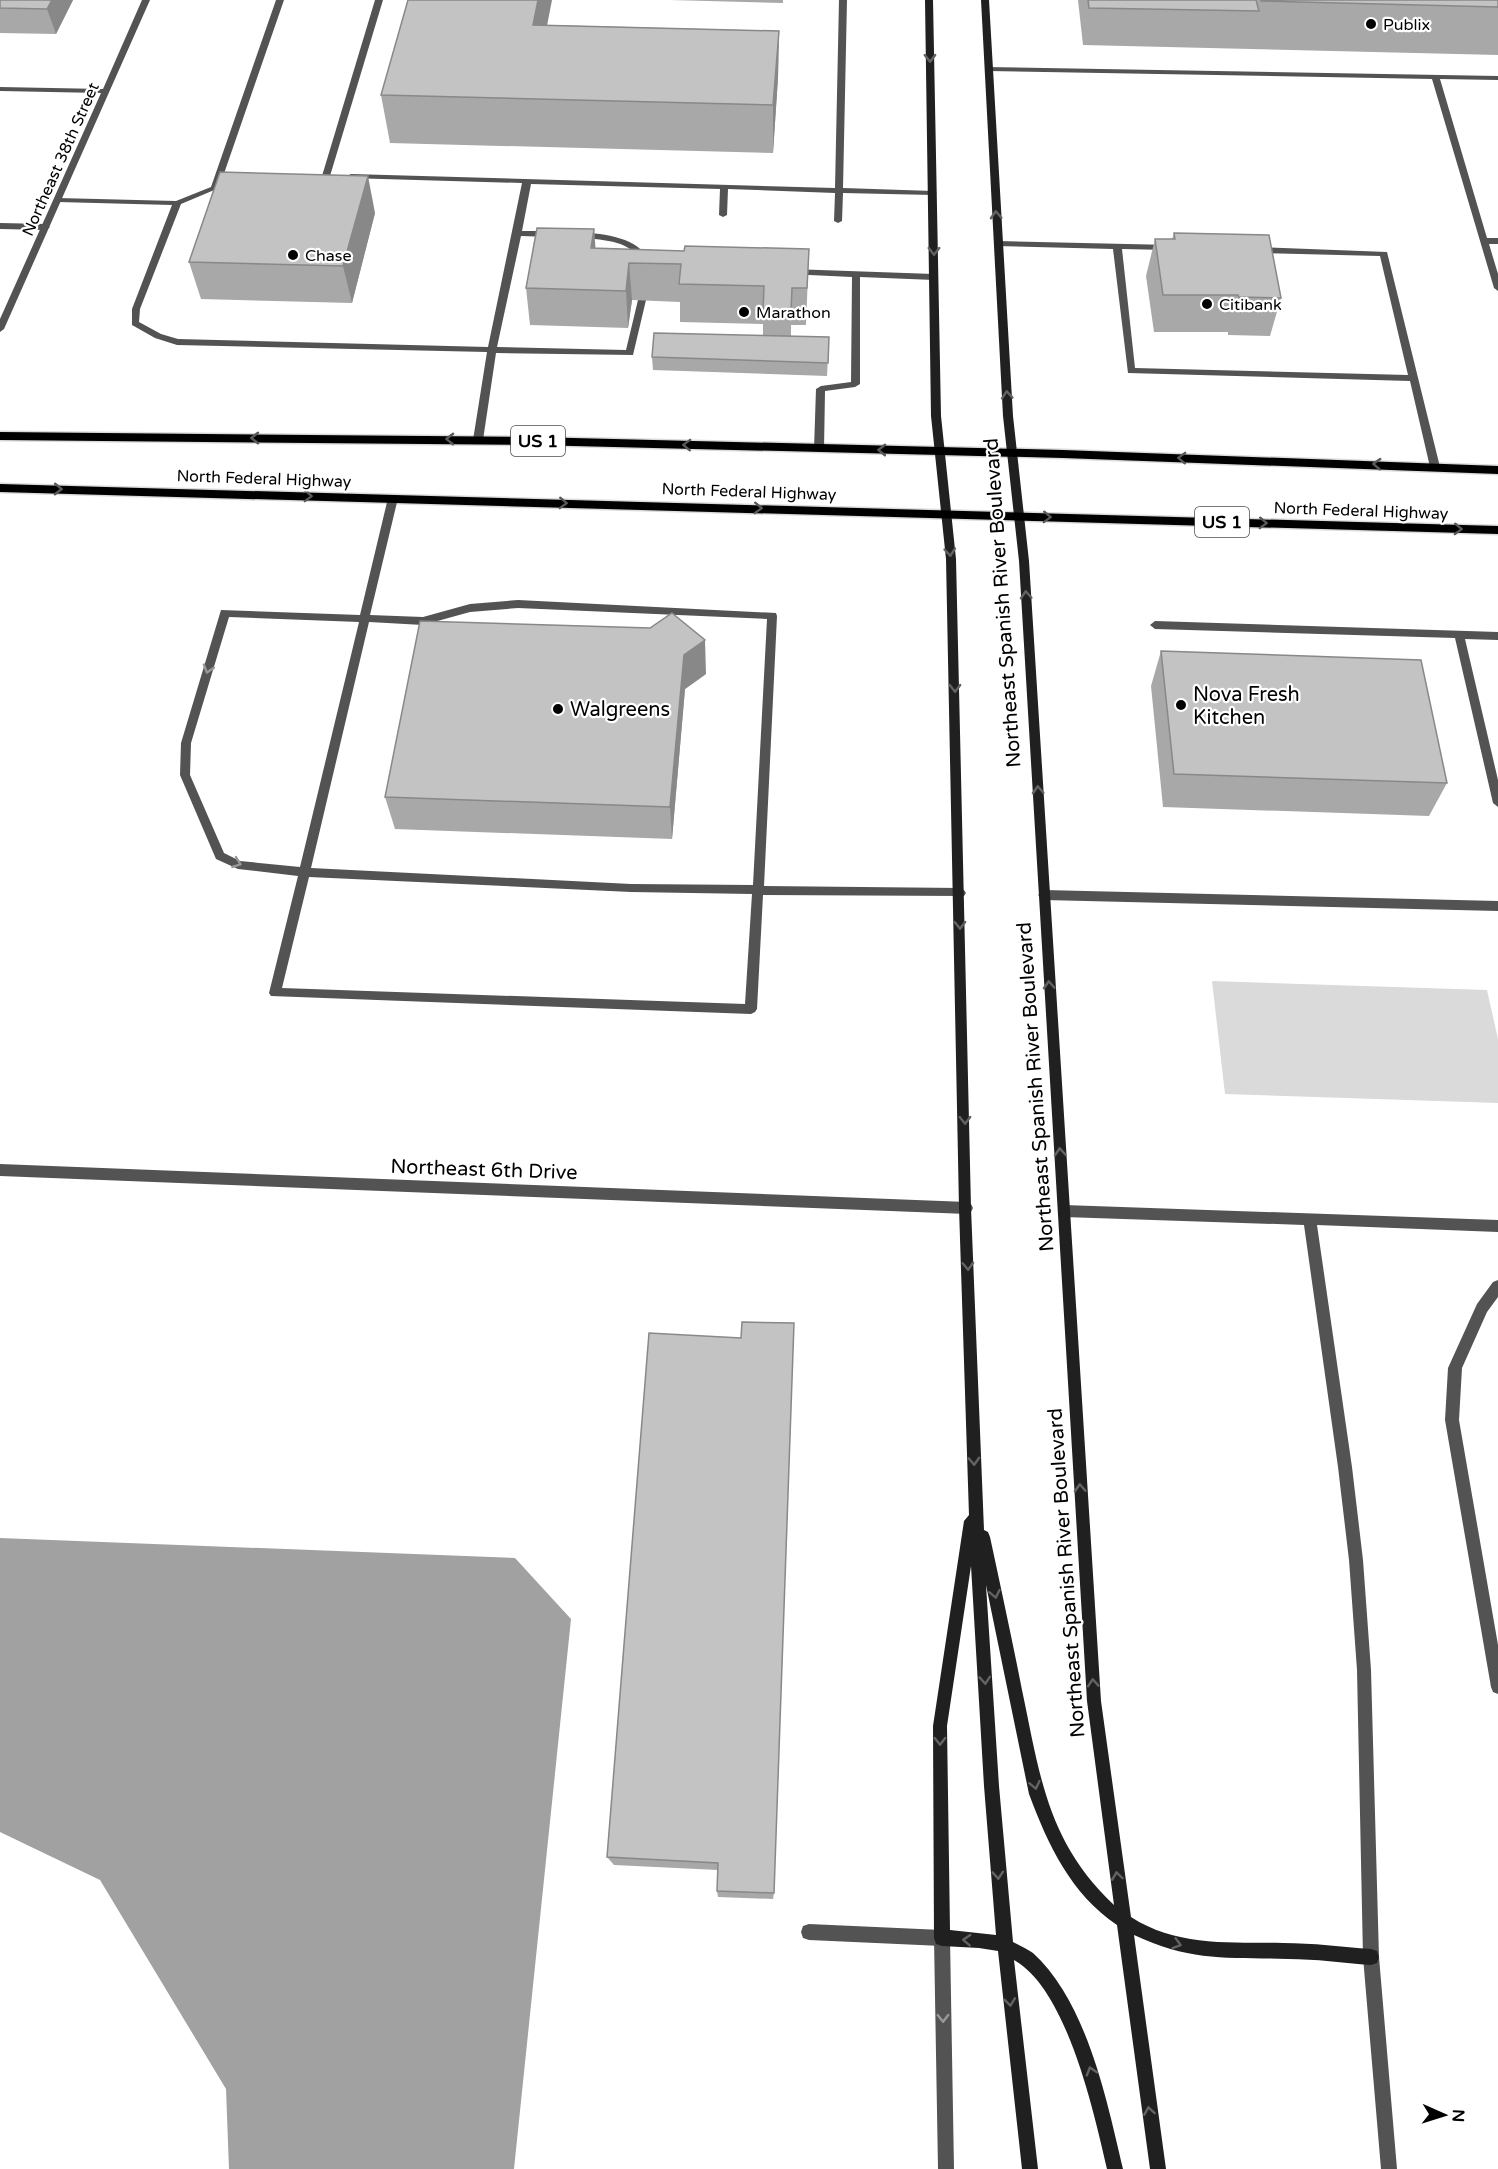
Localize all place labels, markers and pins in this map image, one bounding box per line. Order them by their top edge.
place label: Publix [1383,15,1430,35]
marker: Publix [1364,17,1378,31]
place label: Chase [305,246,352,266]
marker: Chase [286,248,300,262]
place label: Citibank [1219,295,1282,315]
marker: Citibank [1200,297,1214,311]
place label: Marathon [756,303,831,323]
marker: Marathon [737,305,751,319]
place label: Nova Fresh Kitchen [1193,683,1300,730]
place label: Walgreens [570,698,670,722]
marker: Nova Fresh Kitchen [1174,698,1188,712]
marker: Walgreens [551,702,565,716]

